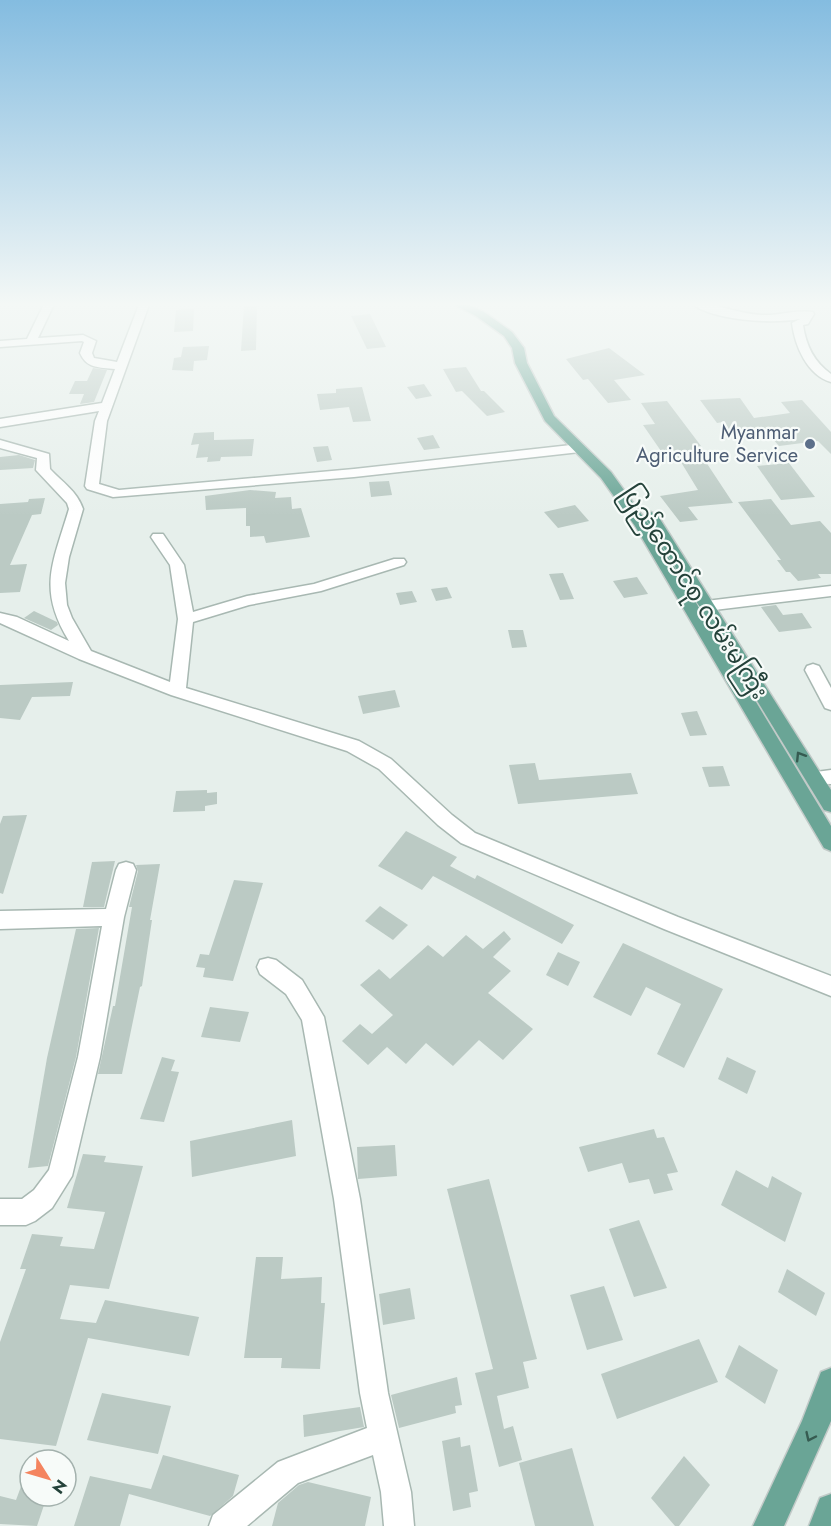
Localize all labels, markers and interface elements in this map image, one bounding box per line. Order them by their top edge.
place label: Myanmar Agriculture Service [636,418,798,470]
marker: Myanmar Agriculture Service [803,437,817,451]
street label: ပြည်ထောင်စု လမ်းမကြီး [611,478,777,707]
one-way arrow [796,752,807,763]
one-way arrow [805,1430,817,1441]
north arrow [18,1448,78,1508]
text: N [47,1475,73,1499]

